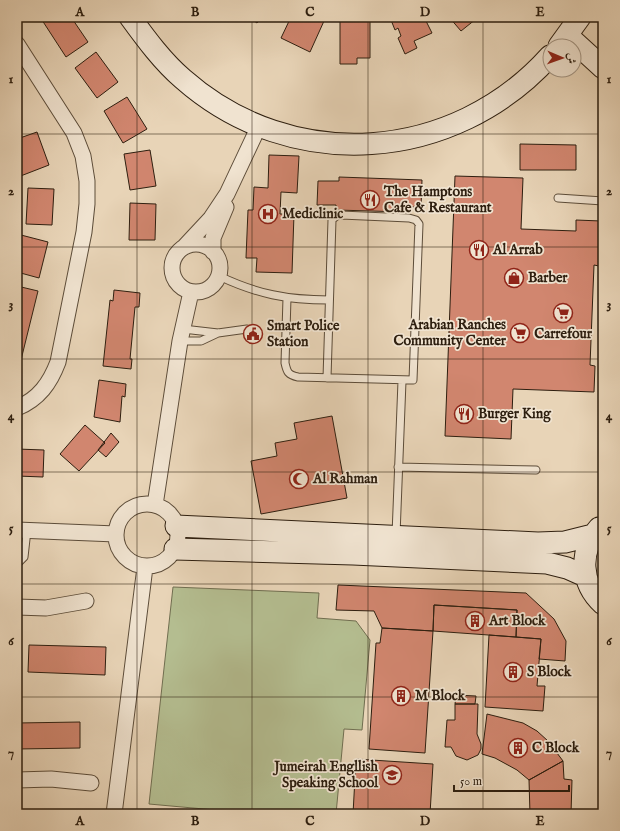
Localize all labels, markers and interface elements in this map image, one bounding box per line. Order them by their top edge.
text: A [75,4,86,21]
text: B [191,4,200,21]
text: C [305,4,315,21]
text: D [420,4,431,21]
text: E [535,4,545,21]
north arrow [542,38,582,78]
text: ش [564,53,578,64]
text: 1 [9,71,14,88]
text: 1 [607,71,612,88]
text: 2 [8,183,14,200]
place label: The Hamptons Cafe & Restaurant [383,183,492,217]
text: 2 [606,183,612,200]
restaurant icon: The Hamptons Cafe & Restaurant [359,189,381,211]
hospital icon: Mediclinic [257,203,279,225]
place label: Mediclinic [282,205,343,223]
restaurant icon: Al Arrab [468,239,490,261]
place label: Al Arrab [492,241,543,259]
shop icon: Barber [503,267,525,289]
place label: Barber [528,269,568,287]
text: 3 [9,296,14,313]
text: 3 [607,296,612,313]
supermarket icon: Carrefour [552,302,574,324]
place label: Arabian Ranches Community Center [394,316,507,350]
place label: Smart Police Station [267,317,340,351]
supermarket icon: Arabian Ranches Community Center [509,322,531,344]
public building icon: Smart Police Station [242,323,264,345]
place label: Carrefour [534,325,593,343]
restaurant icon: Burger King [453,403,475,425]
place label: Burger King [478,405,552,423]
text: 4 [8,408,15,425]
text: 4 [606,408,613,425]
mosque icon: Al Rahman [288,468,310,490]
place label: Al Rahman [312,470,378,488]
text: 5 [9,520,14,537]
text: 5 [607,520,612,537]
building icon: Art Block [464,610,486,632]
place label: Art Block [488,612,546,630]
text: 6 [8,633,14,650]
text: 6 [606,633,612,650]
building icon: S Block [502,661,524,683]
place label: S Block [527,663,572,681]
building icon: M Block [390,685,412,707]
place label: M Block [415,687,466,705]
building icon: C Block [507,737,529,759]
place label: C Block [532,739,580,757]
text: 7 [8,745,14,762]
text: 7 [606,745,612,762]
place label: Jumeirah Engllish Speaking School [272,758,379,792]
school or university icon: Jumeirah Engllish Speaking School [381,764,403,786]
scale bar [454,767,569,793]
text: 50 m [460,774,482,789]
text: A [75,813,86,830]
text: B [191,813,200,830]
text: C [305,813,315,830]
text: D [420,813,431,830]
text: E [535,813,545,830]

